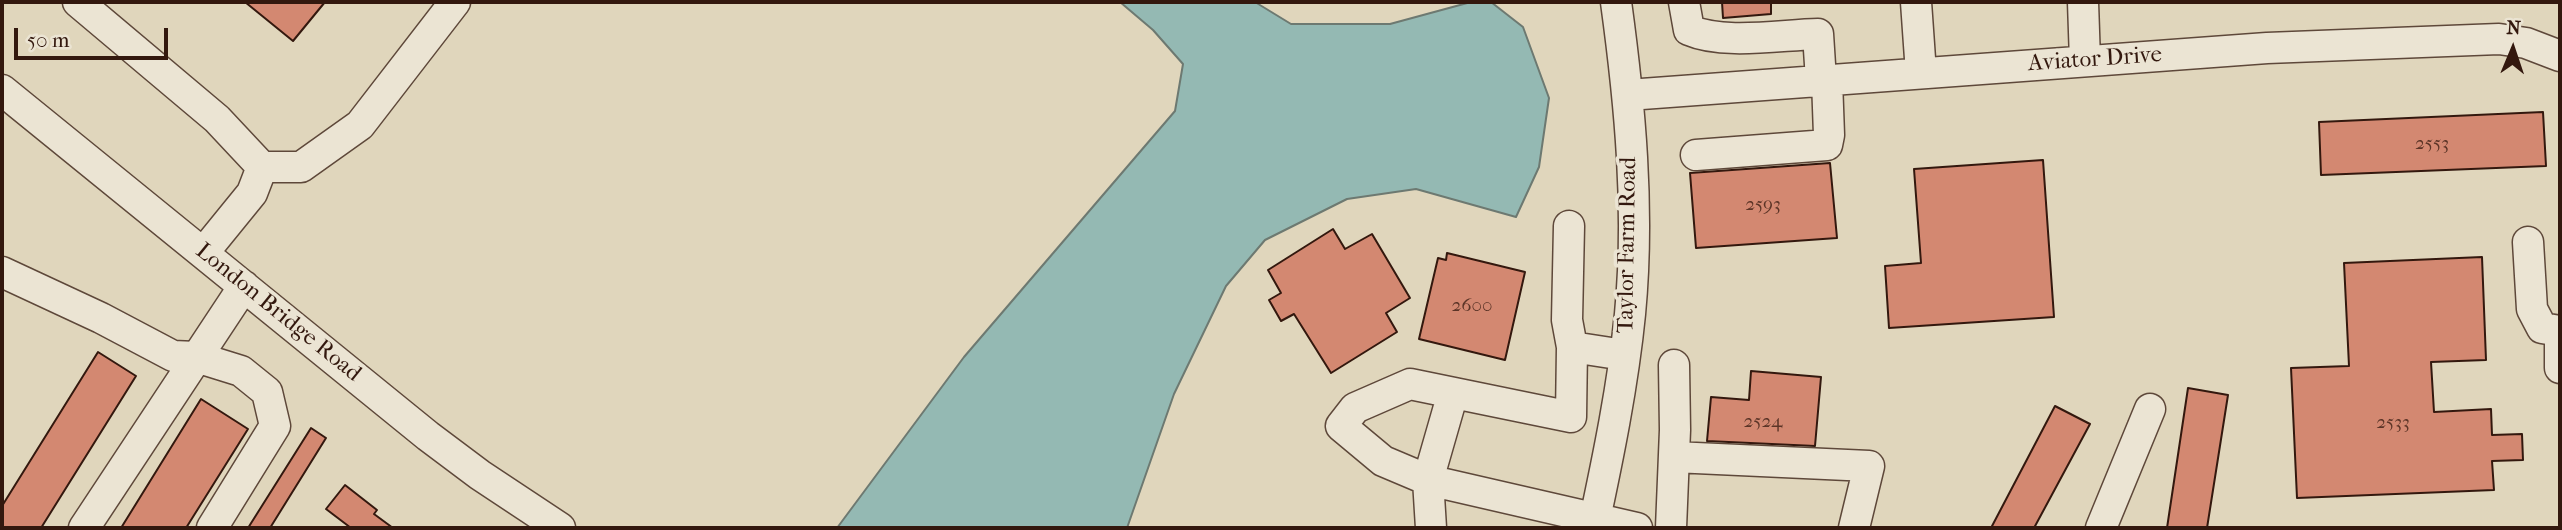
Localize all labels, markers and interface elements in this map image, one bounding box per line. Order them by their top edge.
scale bar [18,14,172,58]
north arrow [2478,14,2548,84]
text: N [2506,17,2521,39]
text: 50 m [27,28,70,52]
street label: Aviator Drive [2027,42,2163,78]
house number: 2553 [2415,133,2449,155]
street label: Taylor Farm Road [1613,157,1643,333]
house number: 2593 [1745,194,1781,216]
street label: London Bridge Road [190,238,366,388]
house number: 2600 [1451,295,1493,317]
house number: 2524 [1744,411,1782,433]
house number: 2533 [2376,412,2410,434]

